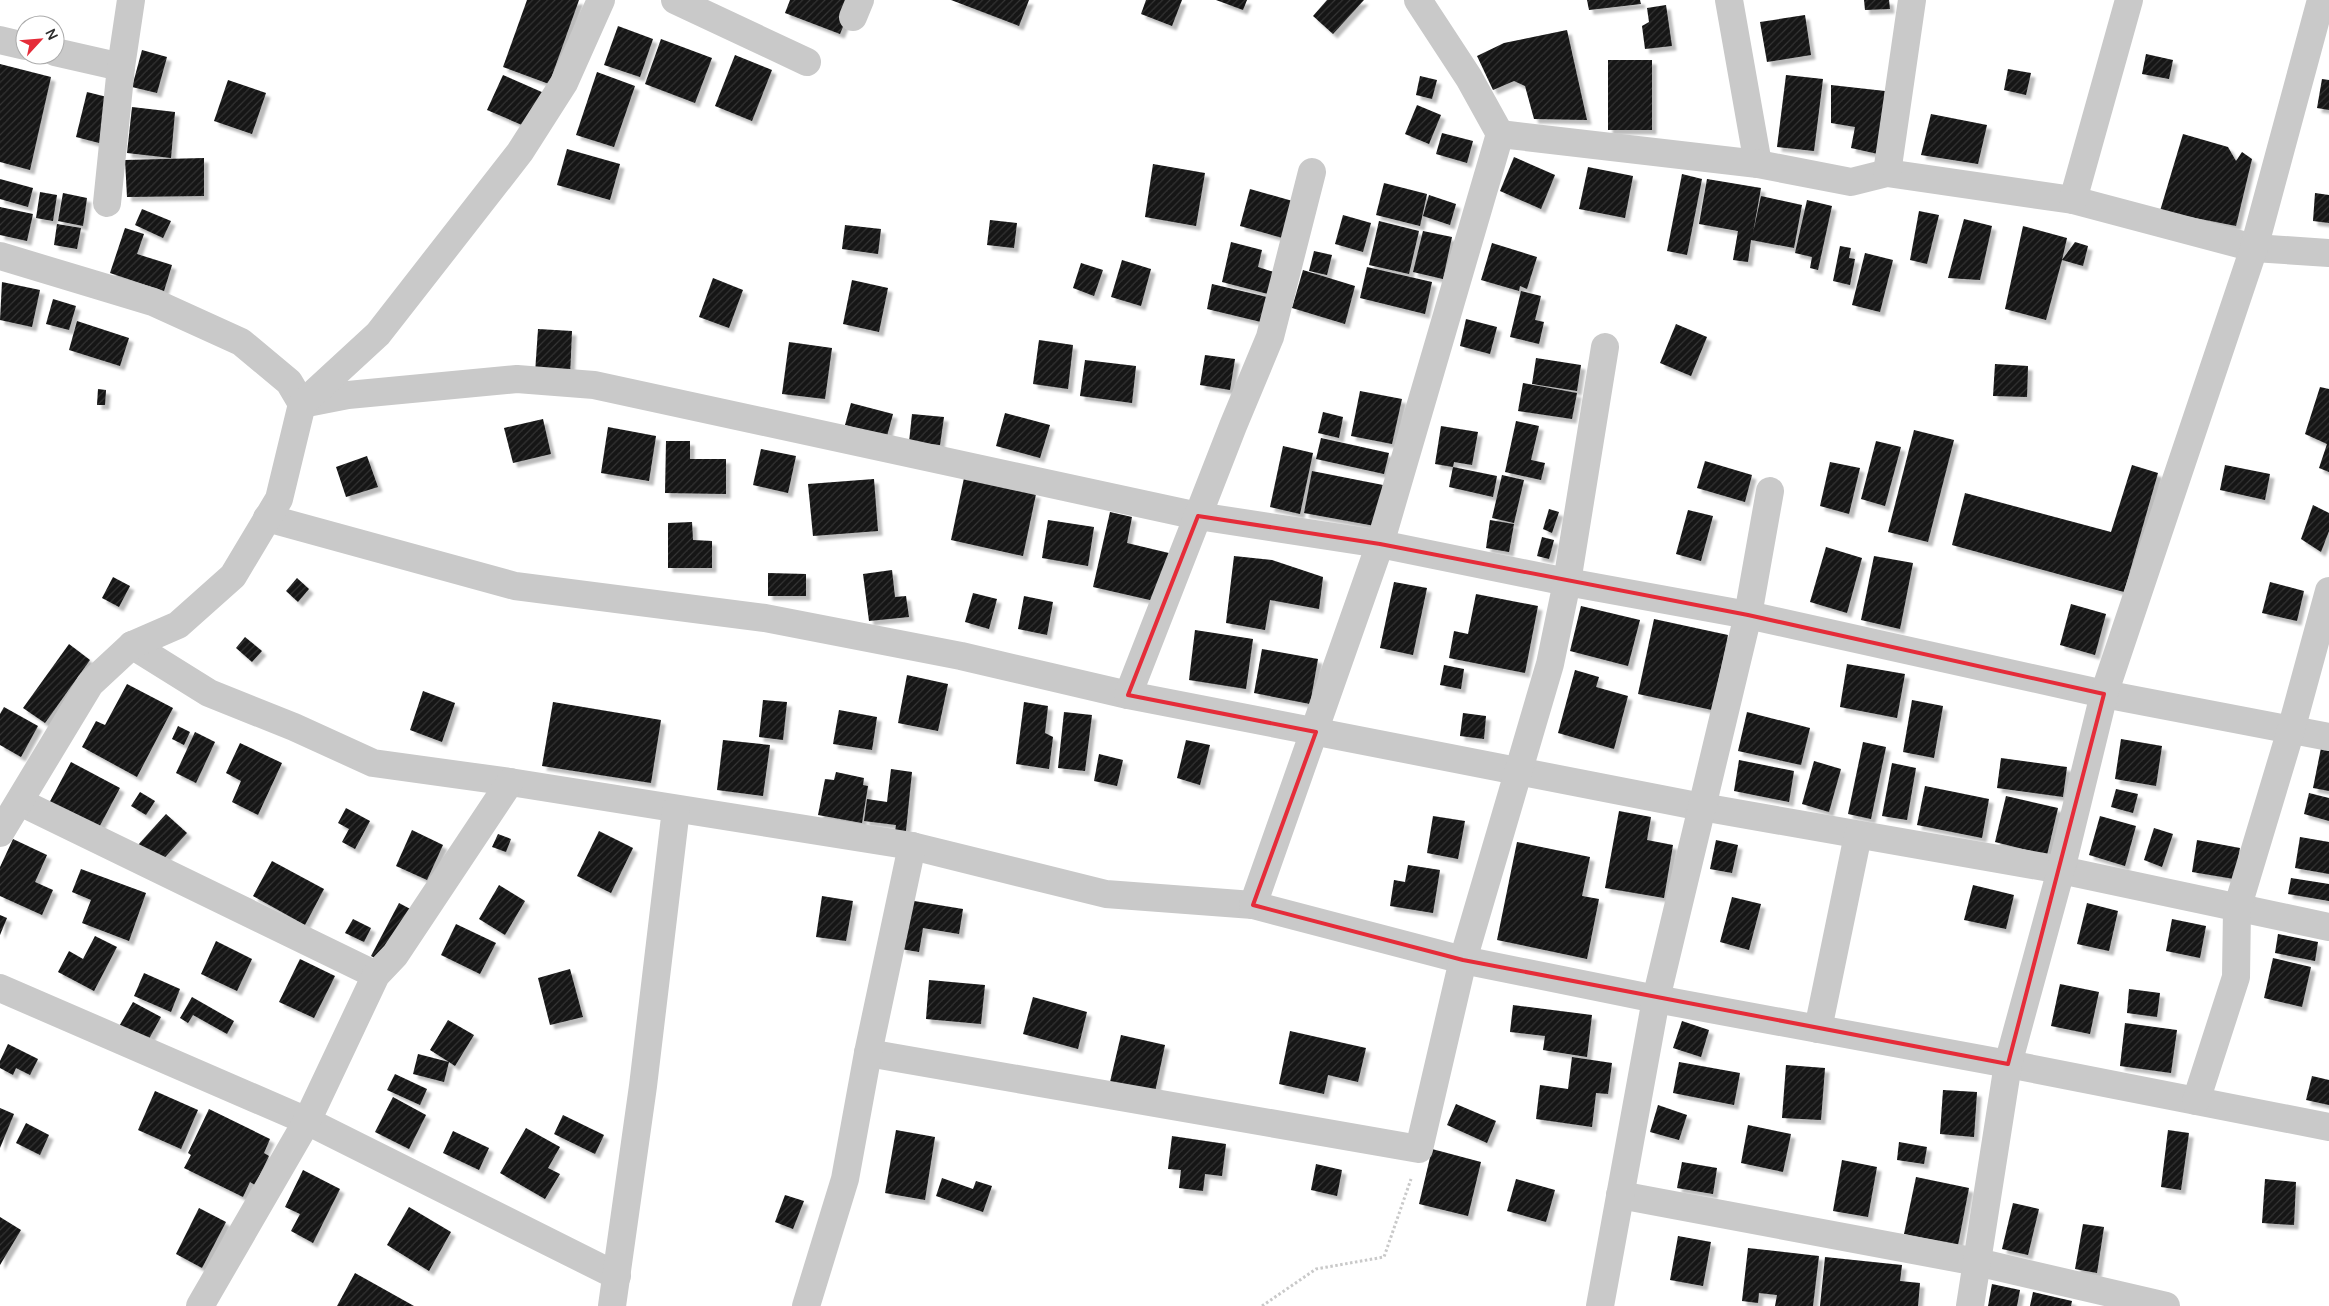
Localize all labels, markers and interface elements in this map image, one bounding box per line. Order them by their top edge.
north arrow [15,15,65,65]
text: N [41,25,63,43]

